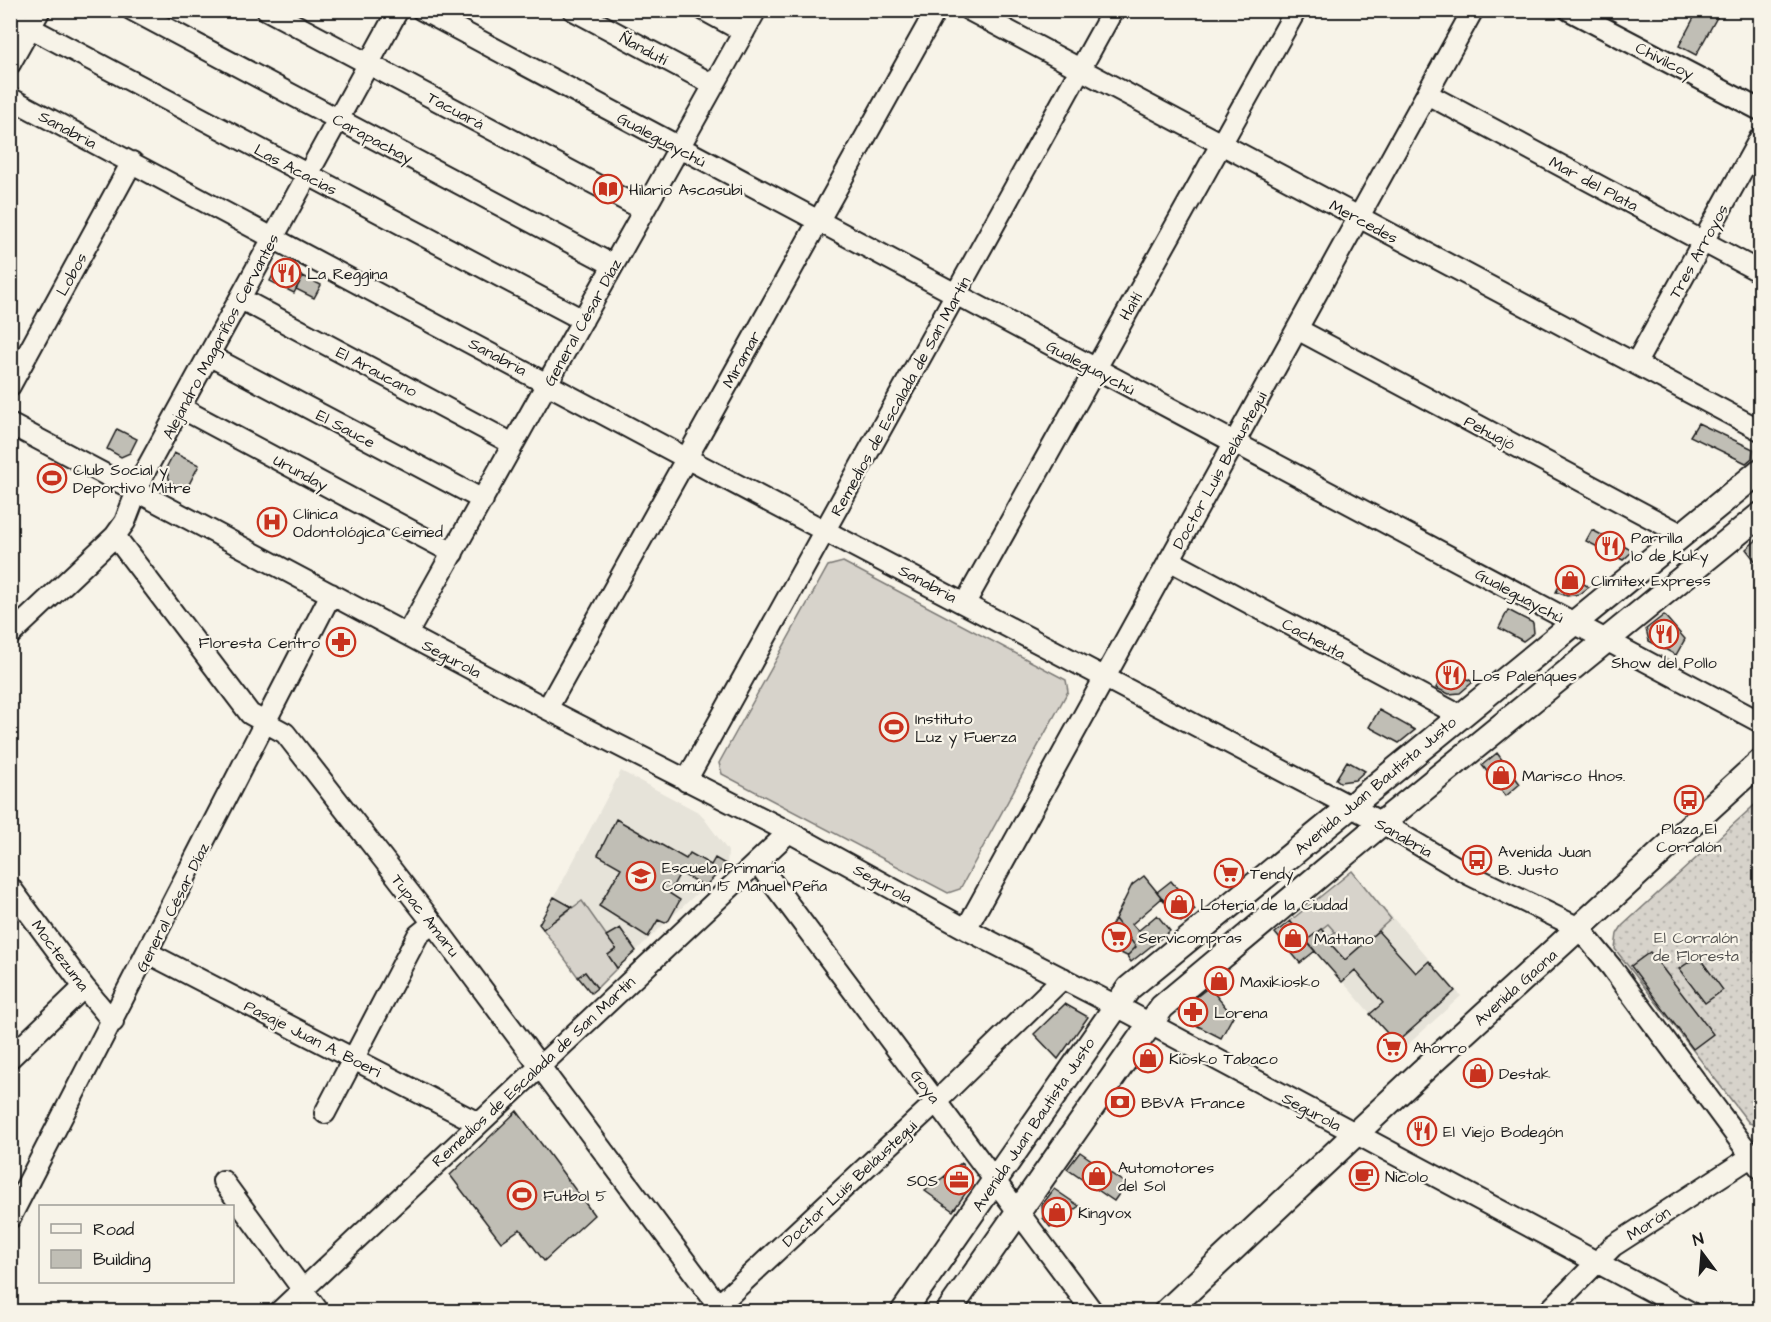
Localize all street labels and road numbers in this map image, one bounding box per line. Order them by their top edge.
street label: Ñandutí [616,27,672,71]
street label: Chivilcoy [1631,37,1698,86]
street label: Tacuará [423,87,488,135]
street label: Sanabria [35,105,100,154]
street label: Gualeguaychú [613,107,710,173]
street label: Carapachay [328,108,417,170]
street label: Las Acacias [250,139,341,201]
street label: Mar del Plata [1545,151,1642,217]
street label: Mercedes [1326,195,1402,249]
street label: Tres Arroyos [1664,200,1735,303]
street label: Alejandro Magariños Cervantes [157,230,285,444]
street label: Lobos [51,249,93,300]
street label: General César Díaz [539,255,627,390]
street label: Remedios de Escalada de San Martín [826,273,976,520]
street label: Haití [1114,288,1148,325]
street label: Miramar [717,327,767,392]
street label: Sanabria [465,332,530,381]
street label: Gualeguaychú [1042,335,1139,401]
street label: El Araucano [332,341,421,402]
street label: Doctor Luis Beláustegui [1167,387,1274,554]
street label: El Sauce [312,404,379,454]
street label: Pehuajó [1460,410,1519,455]
street label: Urunday [269,449,332,497]
street label: Sanabria [895,559,960,608]
street label: Gualeguaychú [1471,563,1568,629]
street label: Cacheuta [1278,613,1349,665]
street label: Segurola [418,634,485,684]
street label: Avenida Juan Bautista Justo [1290,711,1461,860]
street label: Sanabria [1371,813,1436,863]
street label: General César Díaz [131,839,215,976]
street label: Segurola [849,859,916,910]
street label: Tupac Amaru [386,870,464,962]
street label: Moctezuma [26,915,94,996]
street label: Avenida Gaona [1469,945,1562,1031]
street label: Remedios de Escalada de San Martín [427,971,640,1172]
street label: Pasaje Juan A. Boeri [240,995,385,1083]
street label: Avenida Juan Bautista Justo [967,1033,1100,1216]
street label: Goya [904,1065,945,1109]
street label: Segurola [1278,1087,1345,1137]
street label: Doctor Luis Beláustegui [777,1115,923,1253]
street label: Morón [1622,1202,1675,1246]

